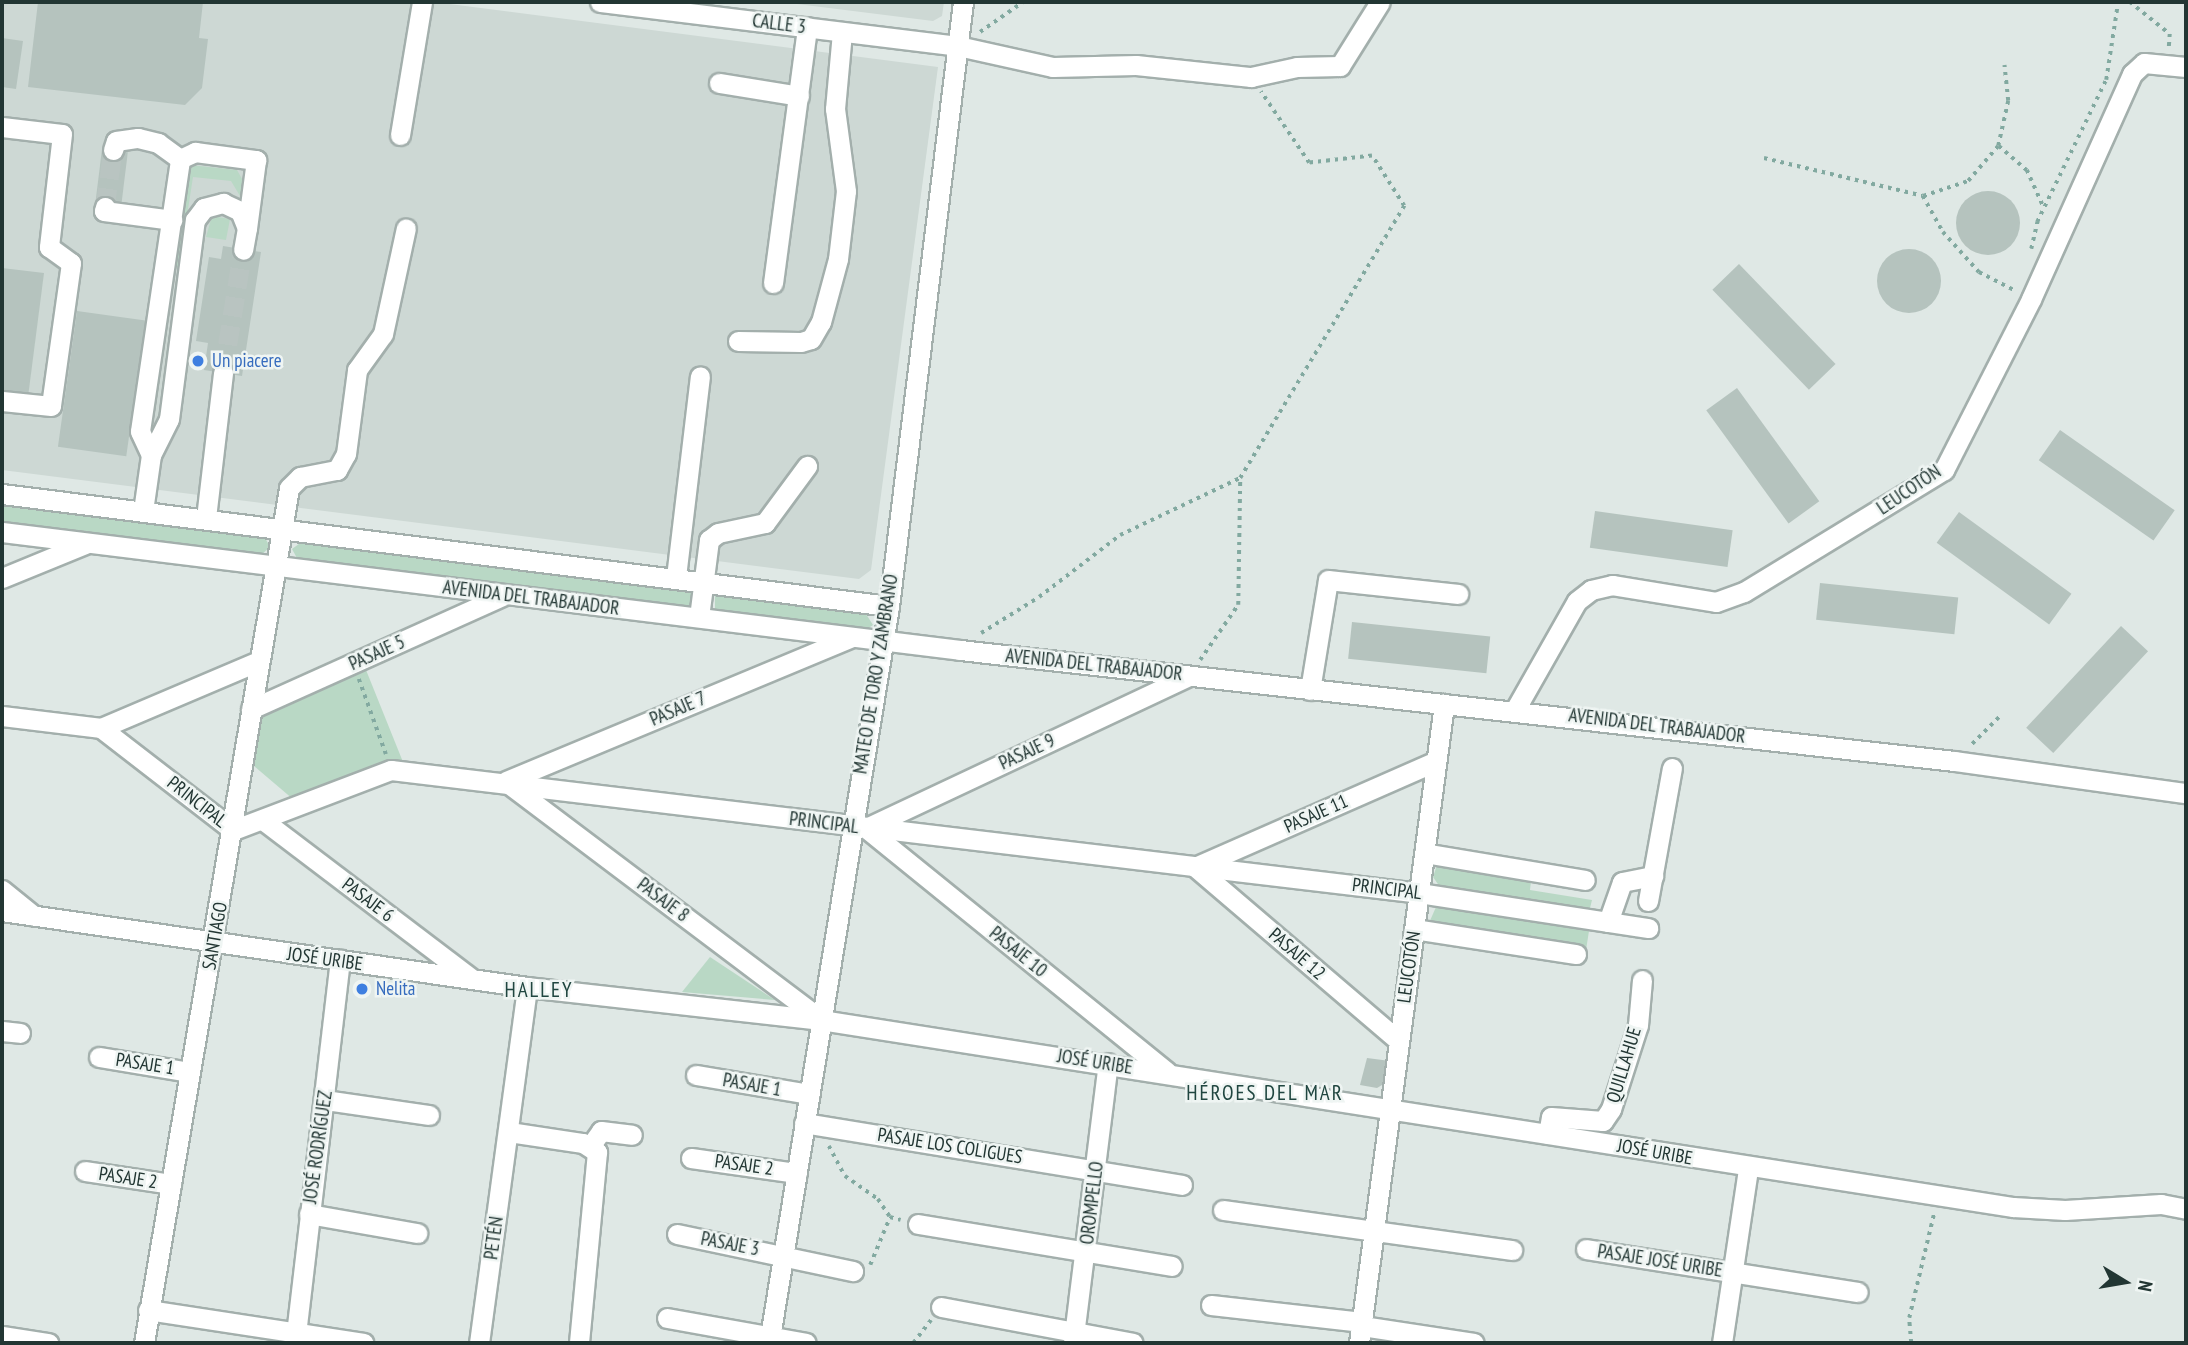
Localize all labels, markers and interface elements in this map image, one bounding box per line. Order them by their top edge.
street label: CALLE 3 [751,9,807,39]
place label: Un piacere [212,350,282,372]
marker: Un piacere [190,353,206,369]
street label: LEUCOTÓN [1873,460,1945,520]
street label: MATEO DE TORO Y ZAMBRANO [849,572,903,776]
street label: AVENIDA DEL TRABAJADOR [440,576,622,620]
street label: PASAJE 5 [345,631,409,675]
street label: AVENIDA DEL TRABAJADOR [1003,644,1185,686]
street label: PASAJE 7 [646,687,710,731]
street label: AVENIDA DEL TRABAJADOR [1566,704,1748,748]
street label: PASAJE 9 [995,729,1059,775]
street label: PRINCIPAL [162,771,232,833]
street label: PASAJE 11 [1281,790,1351,838]
street label: PRINCIPAL [788,807,860,839]
street label: PASAJE 6 [338,873,398,927]
street label: PASAJE 8 [633,873,693,927]
street label: PRINCIPAL [1351,873,1423,905]
street label: SANTIAGO [198,900,232,972]
street label: PASAJE 10 [985,922,1051,982]
street label: PASAJE 12 [1264,923,1330,985]
street label: LEUCOTÓN [1393,930,1425,1004]
street label: JOSÉ URIBE [286,942,364,976]
district label: HALLEY [505,977,573,1003]
place label: Nelita [376,978,415,1000]
marker: Nelita [354,981,370,997]
street label: QUILLAHUE [1602,1024,1646,1106]
street label: JOSÉ URIBE [1056,1045,1134,1079]
street label: PASAJE 1 [114,1048,176,1080]
street label: PASAJE 1 [721,1069,783,1101]
district label: HÉROES DEL MAR [1188,1080,1342,1106]
street label: JOSÉ RODRÍGUEZ [299,1089,337,1205]
street label: PASAJE LOS COLIGUES [876,1123,1024,1169]
street label: JOSÉ URIBE [1616,1134,1694,1170]
street label: PASAJE 2 [713,1150,775,1180]
street label: OROMPELLO [1076,1160,1108,1246]
street label: PASAJE 2 [97,1162,159,1194]
street label: PETÉN [480,1215,508,1261]
street label: PASAJE 3 [699,1227,761,1261]
street label: PASAJE JOSÉ URIBE [1596,1240,1724,1282]
north arrow [2090,1247,2160,1317]
text: N [2133,1279,2158,1293]

